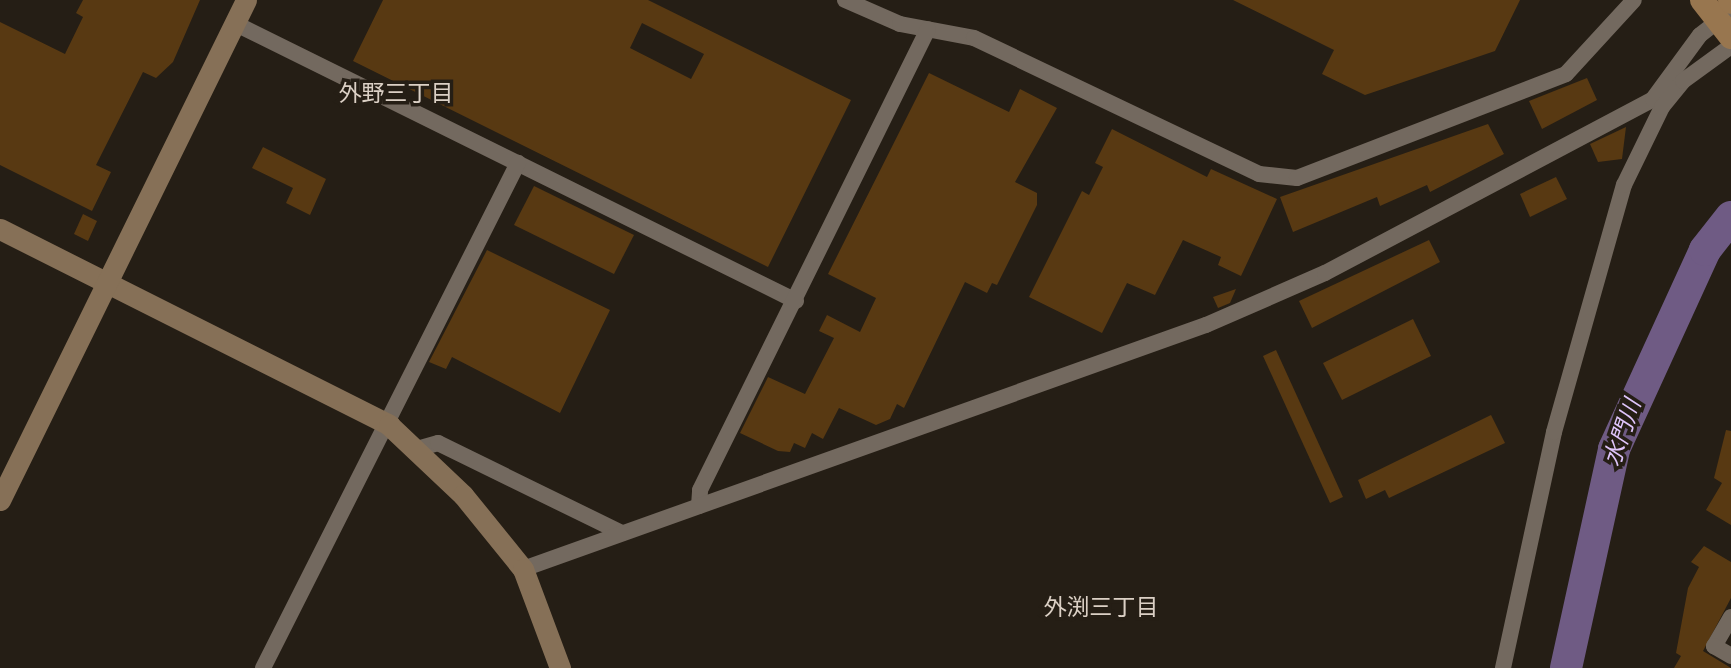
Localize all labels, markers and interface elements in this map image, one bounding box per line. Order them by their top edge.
district label: 外野三丁目 [339,80,453,108]
water label: 水門川 [1599,396,1647,470]
district label: 外渕三丁目 [1044,594,1158,622]

